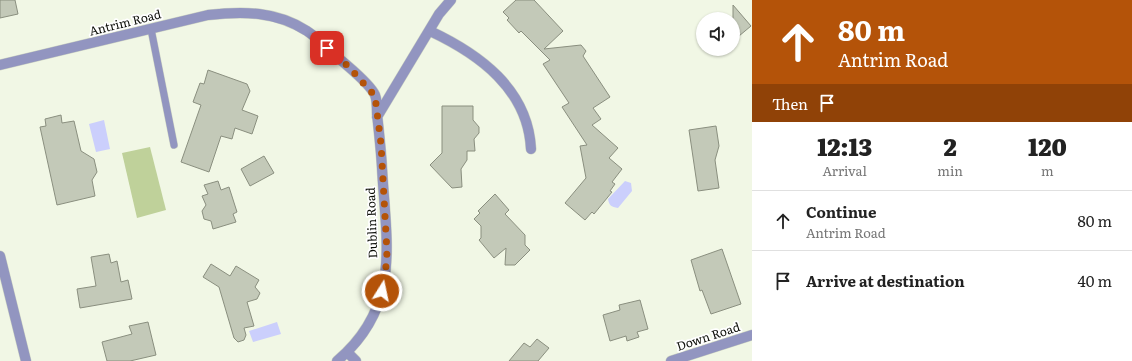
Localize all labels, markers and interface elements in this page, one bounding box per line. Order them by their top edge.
street label: Antrim Road [87,4,164,40]
text: 80 m [838,8,905,50]
map controls [696,12,740,56]
button: sound [696,12,740,56]
icon: ahead [772,16,824,68]
pin [310,31,344,65]
icon: arrive [316,37,338,59]
text: Antrim Road [838,46,948,73]
text: Then [772,92,808,115]
icon: arrive [816,92,838,114]
text: 12:13 [817,128,872,163]
text: 2 [943,128,957,163]
text: 120 [1028,128,1067,163]
text: Arrival [822,161,867,180]
text: min [937,161,963,180]
text: m [1041,161,1054,180]
street label: Dublin Road [361,186,381,259]
text: Continue [806,200,876,223]
text: 80 m [1078,209,1112,232]
icon: ahead [772,210,794,232]
text: Antrim Road [806,223,886,242]
text: Arrive at destination [806,269,965,292]
text: 40 m [1078,269,1112,292]
position arrow [361,270,403,312]
icon: arrive [772,270,794,292]
street label: Down Road [674,317,743,355]

